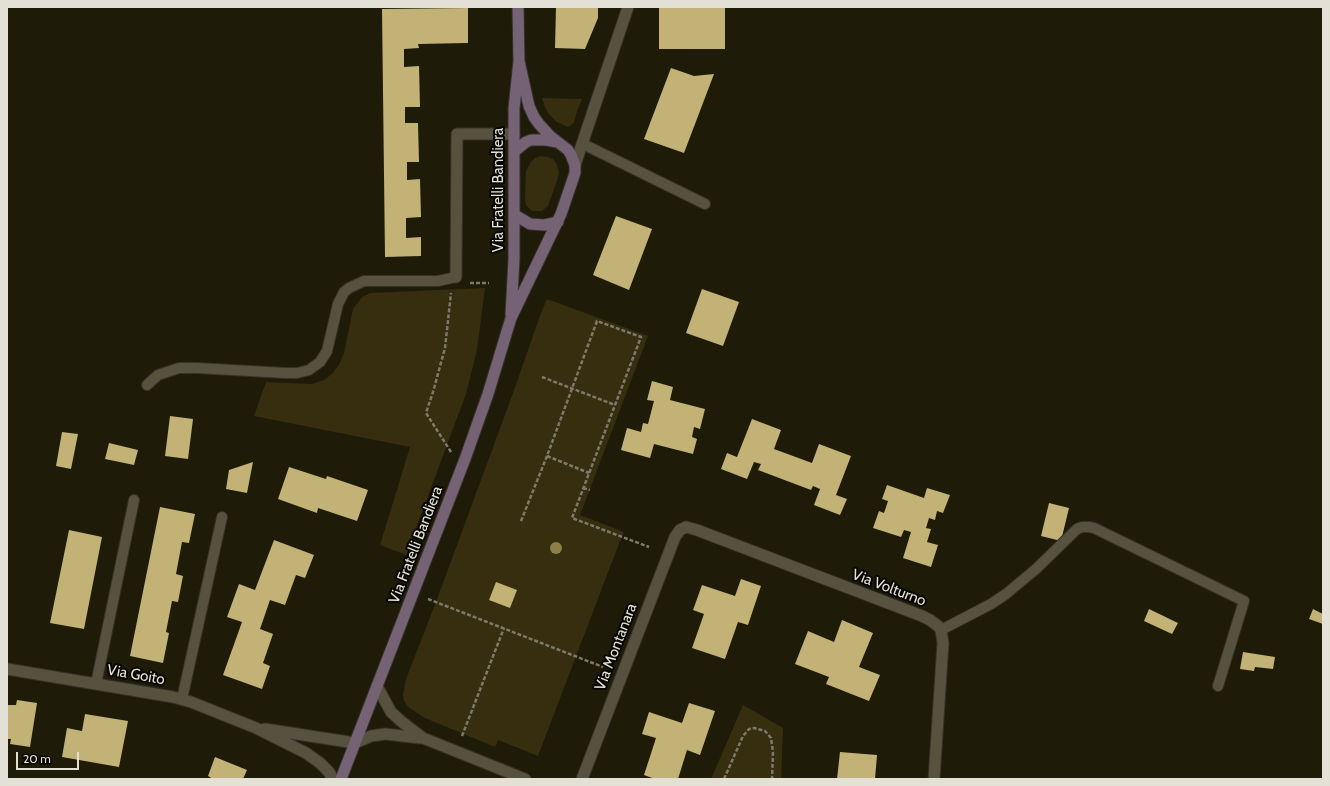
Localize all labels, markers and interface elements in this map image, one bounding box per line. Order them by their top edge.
street label: Via Fratelli Bandiera [490,128,508,252]
street label: Via Fratelli Bandiera [385,484,447,606]
street label: Via Volturno [849,566,929,610]
street label: Via Montanara [591,601,641,693]
street label: Via Goito [106,661,166,689]
scale bar [18,744,81,770]
text: 20 m [23,751,51,766]

